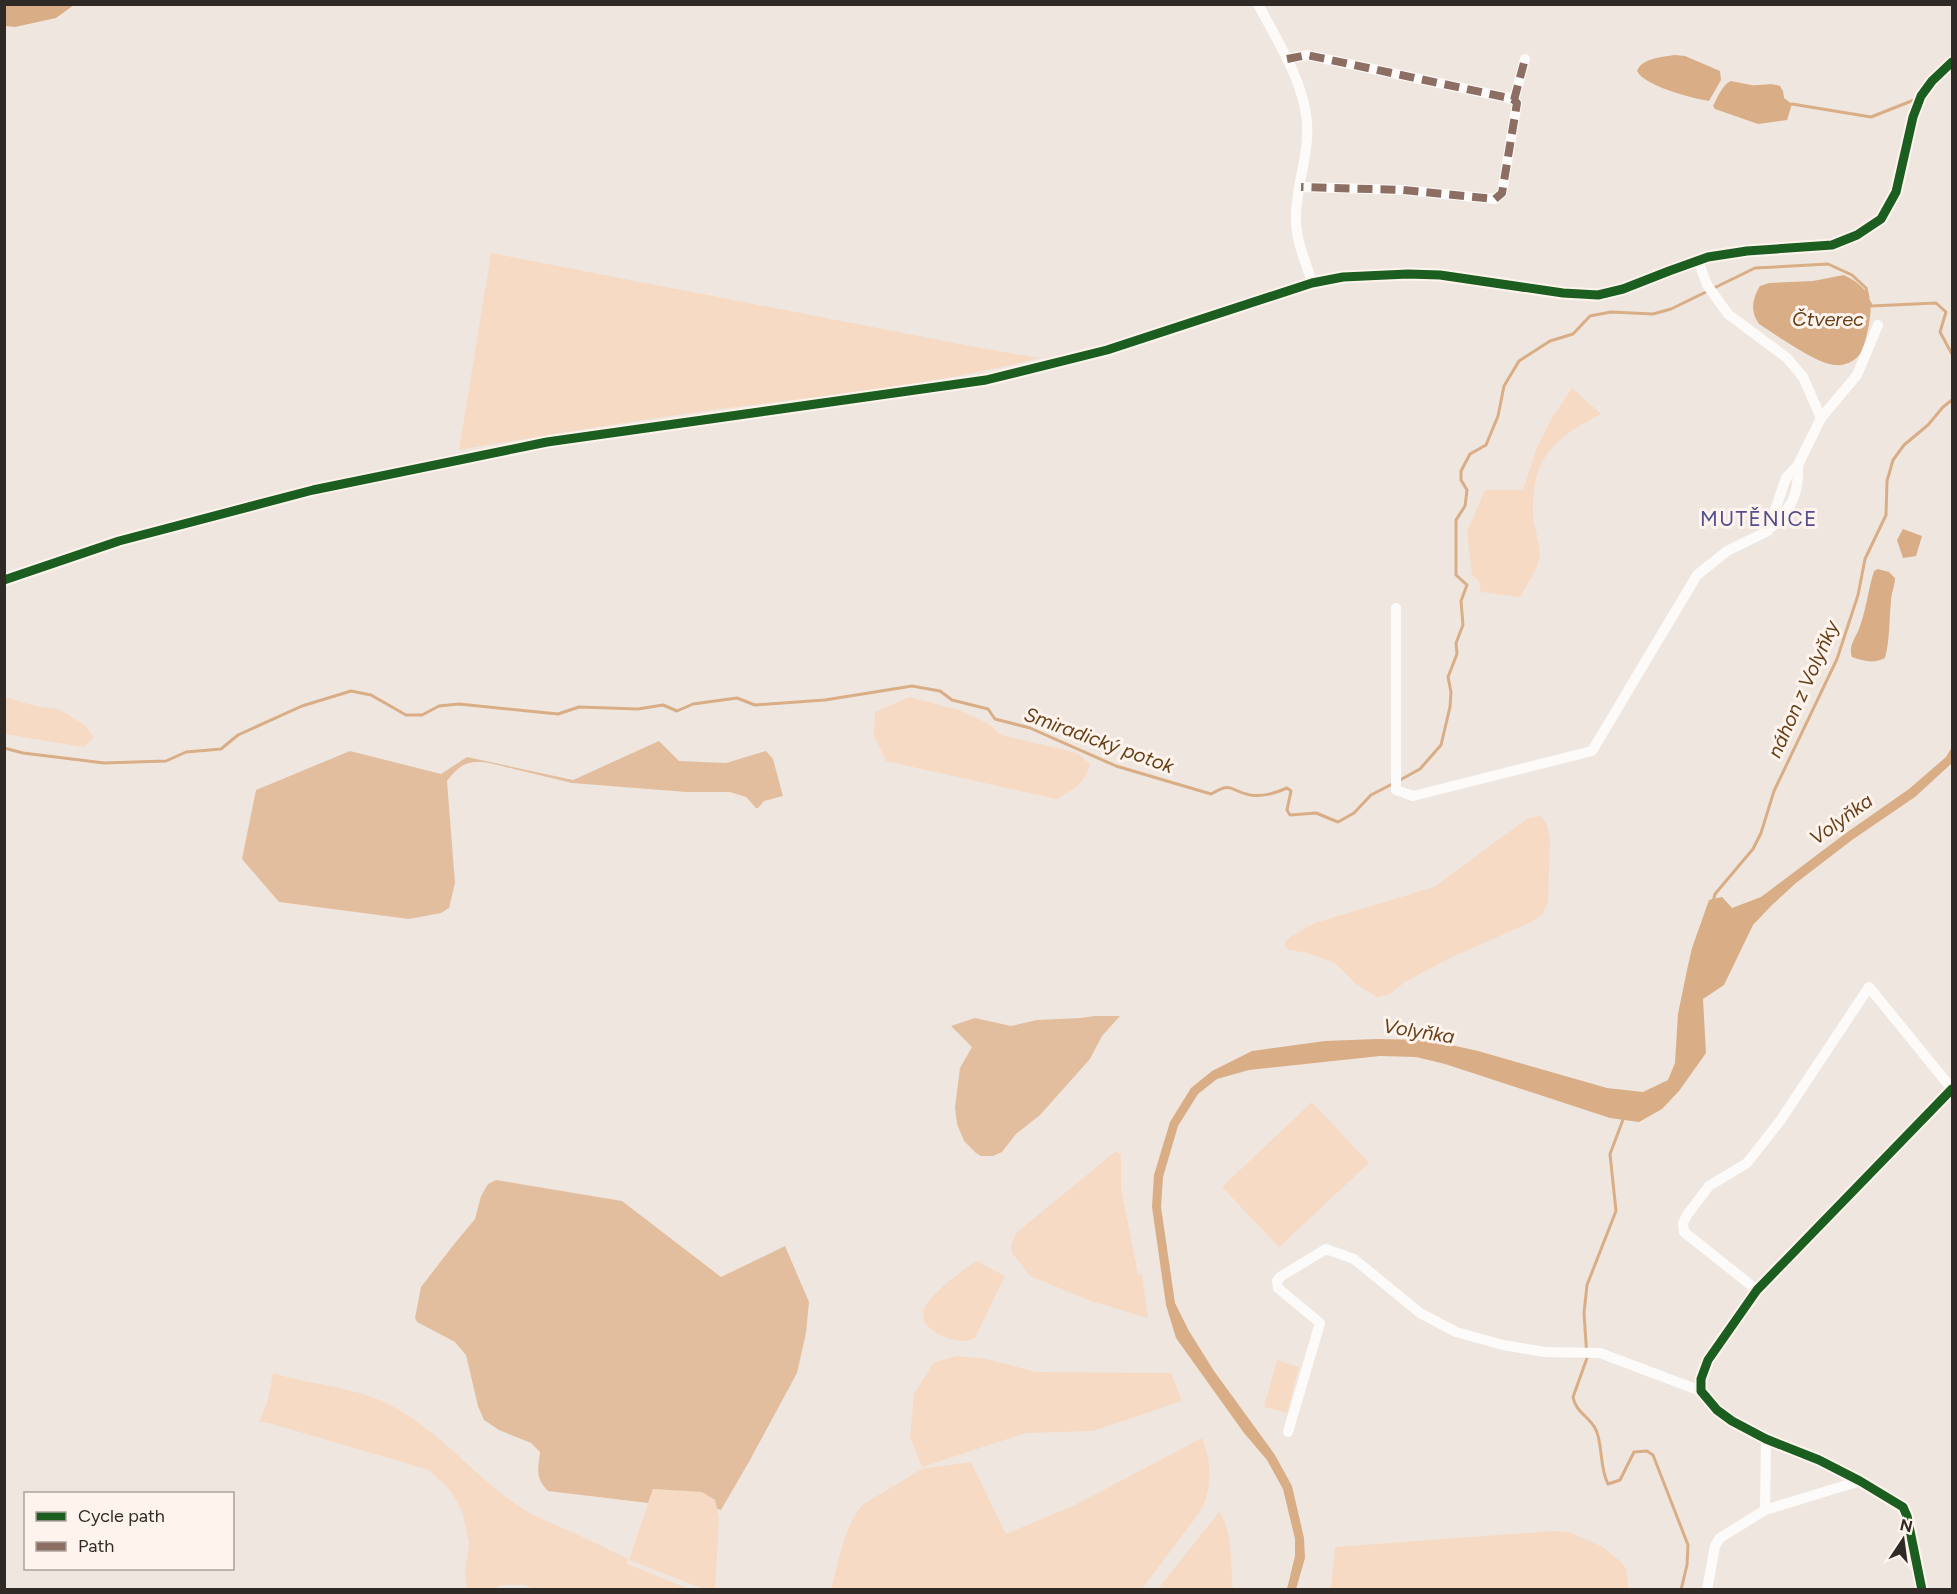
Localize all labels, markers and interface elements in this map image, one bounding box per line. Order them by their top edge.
water label: Čtverec [1792,307,1864,331]
district label: MUTĚNICE [1700,506,1818,531]
water label: náhon z Volyňky [1762,615,1845,761]
water label: Smiradický potok [1021,702,1178,779]
water label: Volyňka [1805,788,1877,850]
water label: Volyňka [1382,1014,1457,1049]
legend [24,1492,234,1570]
text: Cycle path [78,1505,165,1527]
north arrow [1873,1510,1933,1570]
text: N [1898,1515,1914,1537]
text: Path [78,1535,114,1557]

